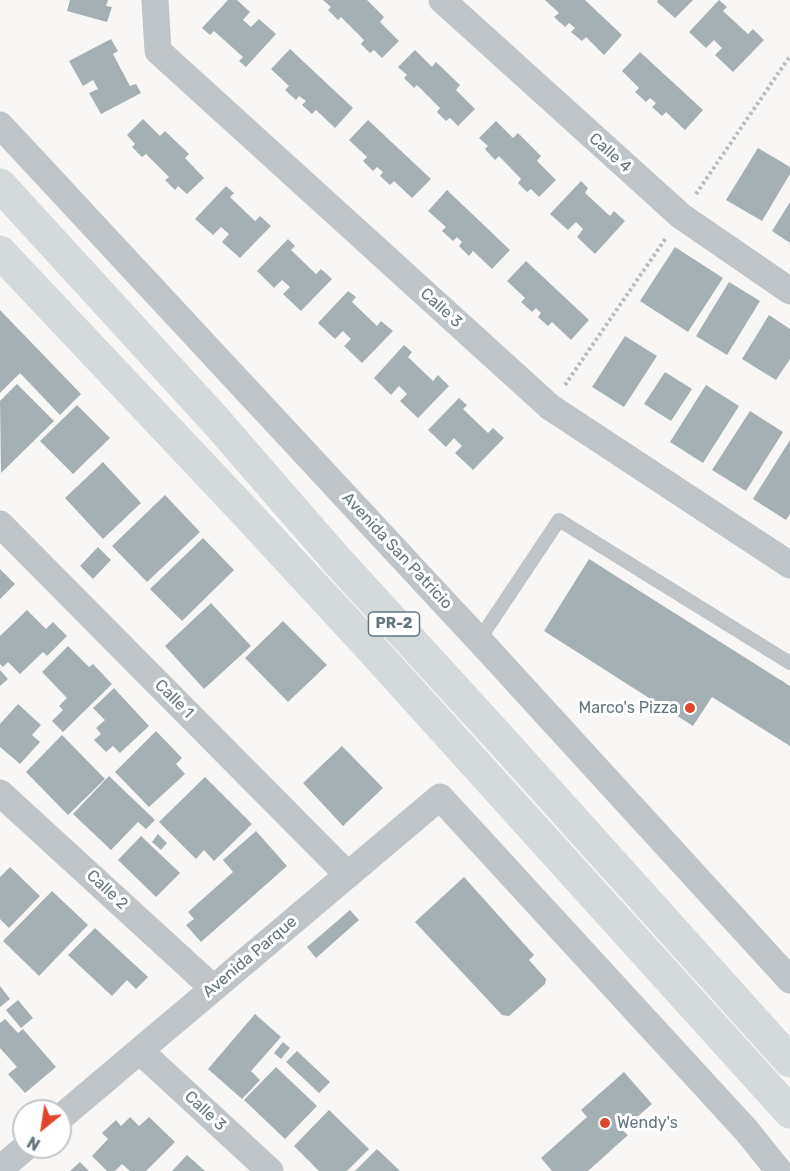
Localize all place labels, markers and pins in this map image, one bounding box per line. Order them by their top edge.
place label: Marco's Pizza [579,698,678,718]
marker: Marco's Pizza [683,701,697,715]
place label: Wendy's [617,1113,678,1133]
marker: Wendy's [598,1116,612,1130]

